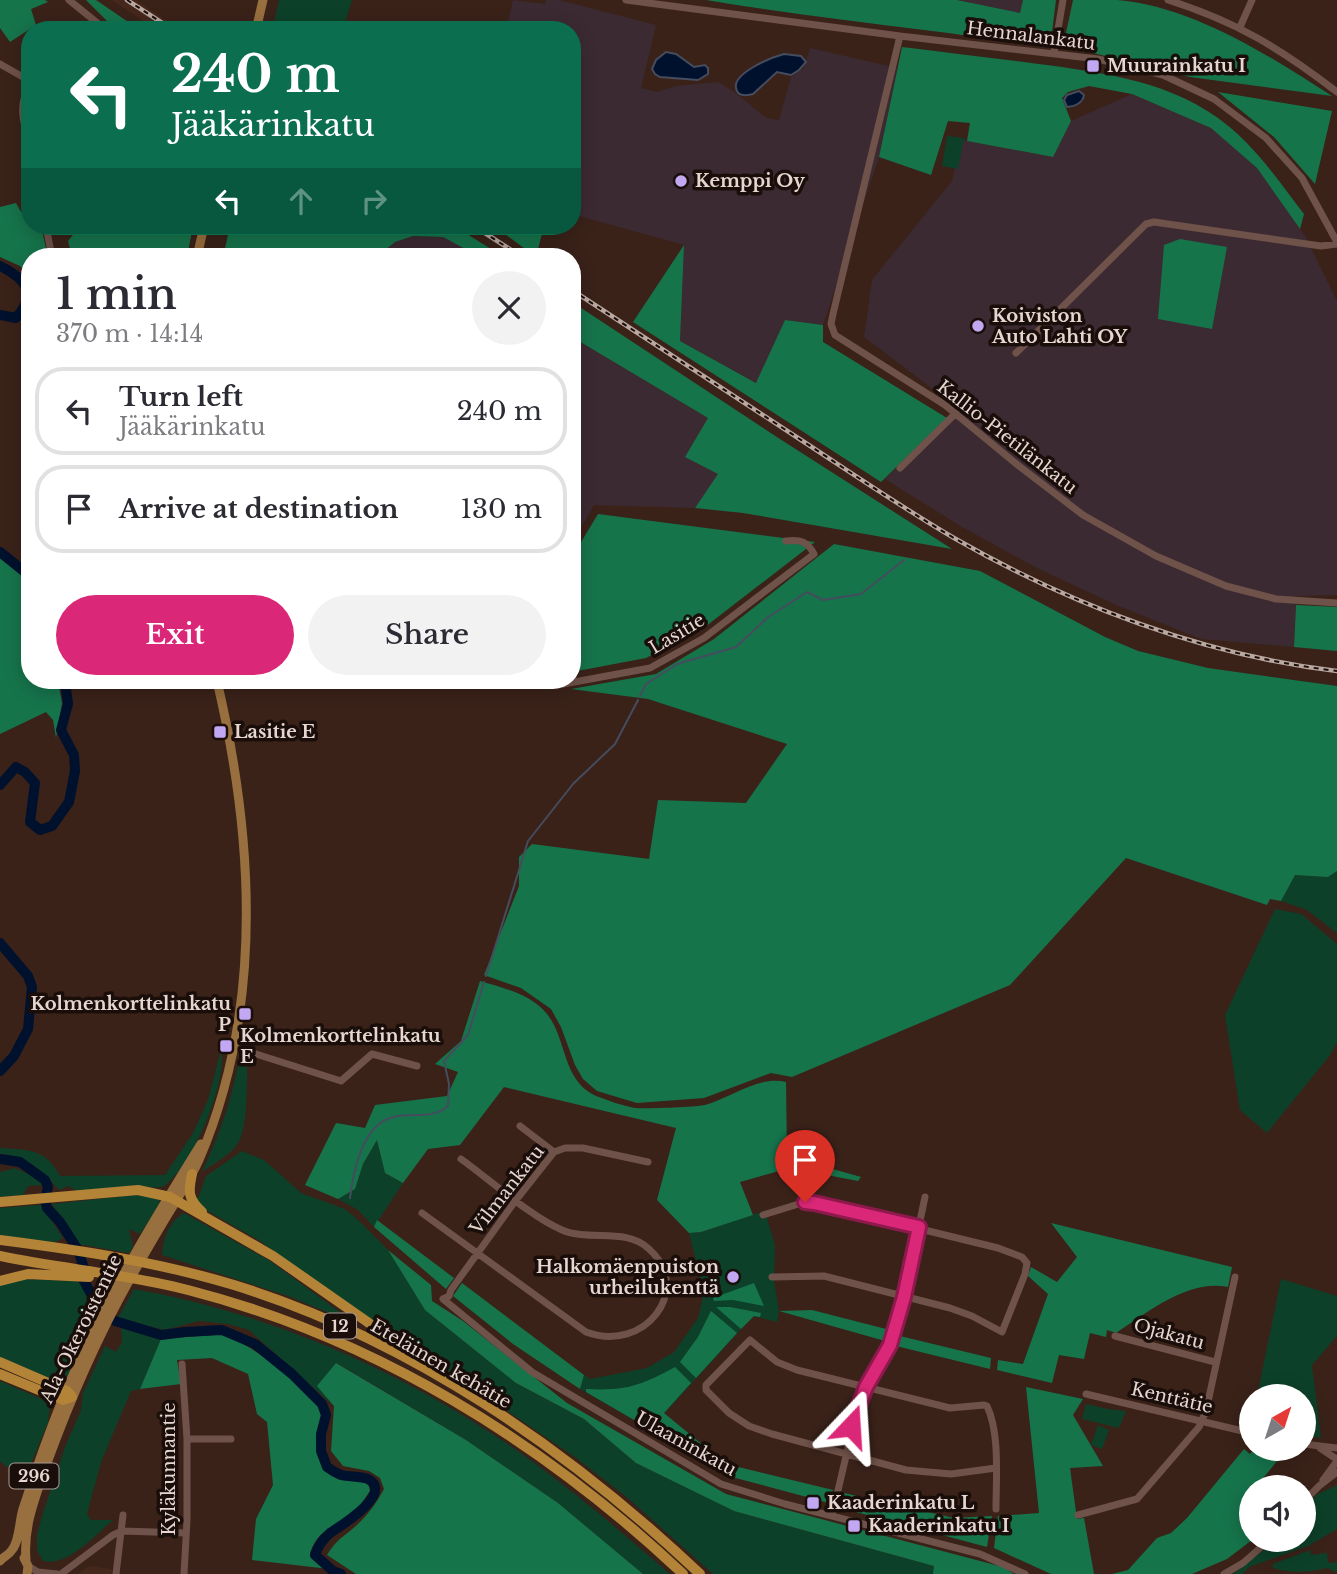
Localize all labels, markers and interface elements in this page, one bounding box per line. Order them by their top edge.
street label: Hennalankatu [965,17,1097,55]
text: 240 m [171,44,340,105]
icon: left [56,49,147,140]
place label: Muurainkatu I [1107,55,1246,77]
marker: Muurainkatu I [1085,58,1101,74]
text: Jääkärinkatu [171,105,375,145]
place label: Kemppi Oy [695,170,805,192]
marker: Kemppi Oy [673,173,689,189]
icon: left [209,182,247,220]
icon: ahead [282,182,320,220]
icon: right [355,182,393,220]
text: 1 min [56,268,177,320]
button: close [472,271,546,345]
place label: Koiviston Auto Lahti OY [991,305,1129,348]
marker: Koiviston Auto Lahti OY [970,318,986,334]
text: 370 m · 14:14 [56,320,203,348]
street label: Kallio-Pietilänkatu [933,375,1081,499]
text: Turn left [119,381,243,413]
icon: left [60,392,98,430]
text: 240 m [457,395,542,427]
text: Jääkärinkatu [119,413,265,441]
icon: arrive [60,490,98,528]
text: Arrive at destination [119,493,399,525]
text: 130 m [460,493,542,525]
button: Exit [56,595,294,675]
button: Share [308,595,546,675]
street label: Lasitie [645,609,709,659]
place label: Lasitie E [234,721,315,743]
marker: Lasitie E [212,724,228,740]
place label: Kolmenkorttelinkatu P [30,993,231,1036]
marker: Kolmenkorttelinkatu P [237,1006,253,1022]
place label: Kolmenkorttelinkatu E [240,1025,441,1068]
marker: Kolmenkorttelinkatu E [218,1038,234,1054]
pin [775,1130,835,1202]
street label: Vilmankatu [465,1141,549,1240]
icon: arrive [786,1141,824,1179]
street label: Ala-Okeroistentie [35,1251,127,1408]
place label: Halkomäenpuiston urheilukenttä [536,1256,720,1299]
marker: Halkomäenpuiston urheilukenttä [725,1269,741,1285]
road number: 12 [324,1314,356,1338]
street label: Ojakatu [1131,1314,1207,1354]
street label: Eteläinen kehätie [367,1315,515,1413]
street label: Kenttätie [1129,1378,1215,1418]
north arrow [1239,1384,1316,1461]
map controls [1239,1384,1316,1552]
position arrow [814,1389,888,1463]
street label: Kyläkunnantie [158,1402,180,1536]
street label: Ulaaninkatu [632,1407,740,1481]
road number: 296 [9,1464,58,1488]
button: sound [1239,1475,1316,1552]
place label: Kaaderinkatu L [827,1492,975,1514]
marker: Kaaderinkatu L [805,1495,821,1511]
place label: Kaaderinkatu I [868,1515,1010,1537]
marker: Kaaderinkatu I [846,1518,862,1534]

